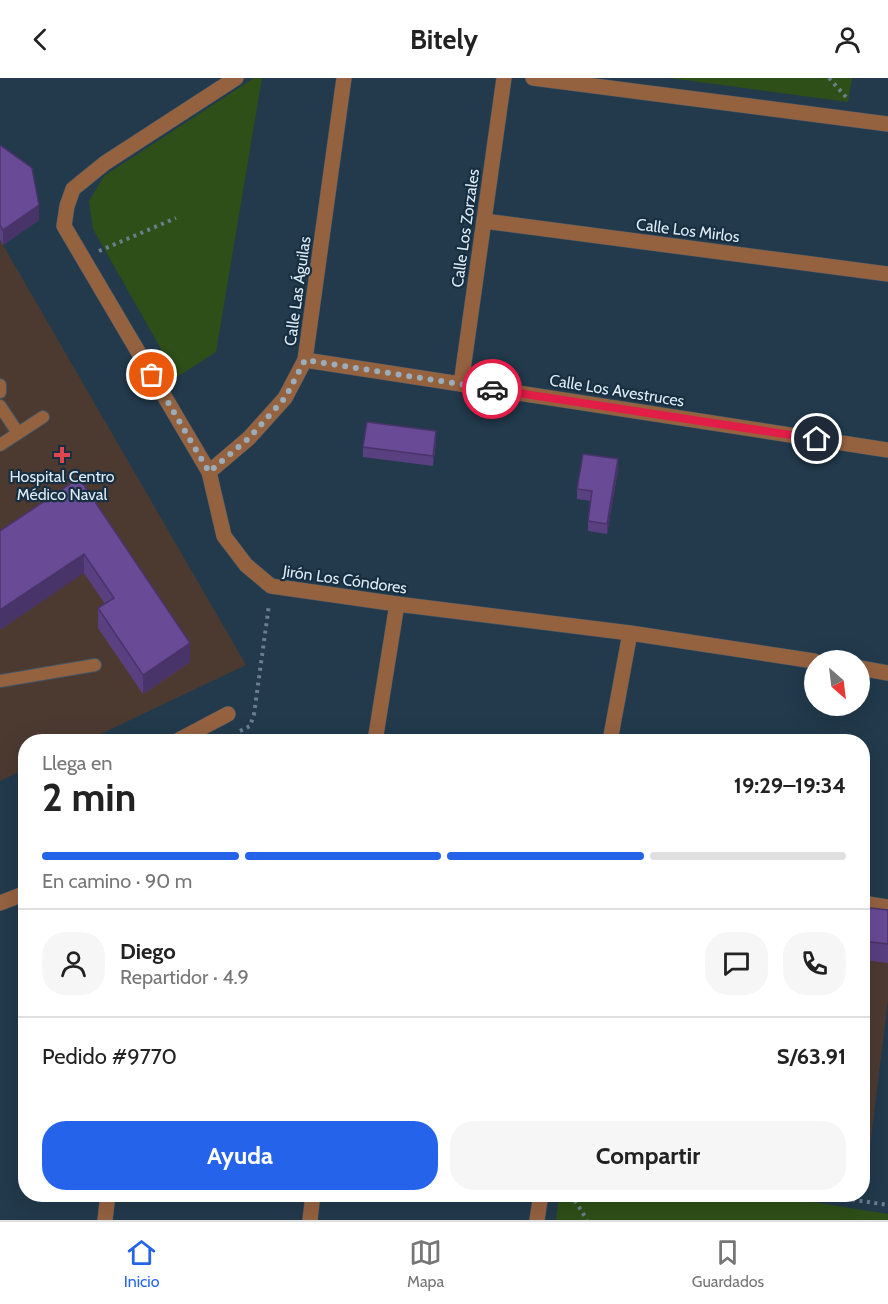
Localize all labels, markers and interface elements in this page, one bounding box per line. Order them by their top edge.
icon: back [24,23,57,56]
text: Bitely [410,23,478,56]
icon: person [831,23,864,56]
street label: Calle Los Zorzales [448,167,483,289]
street label: Calle Los Mirlos [635,215,741,246]
street label: Calle Las Águilas [280,235,315,347]
pin [126,349,177,400]
icon: bag [135,358,168,391]
courier [462,359,522,419]
street label: Calle Los Avestruces [548,370,686,411]
icon: car [476,373,509,406]
pin [791,413,842,464]
icon: home [800,422,833,455]
marker: Hospital Centro Médico Naval [53,446,71,464]
place label: Hospital Centro Médico Naval [10,467,115,504]
street label: Jirón Los Cóndores [281,561,409,598]
north arrow [804,650,870,716]
map controls [804,650,870,716]
text: Llega en [42,751,112,775]
text: 19:29–19:34 [734,772,846,799]
text: 2 min [42,773,136,821]
text: En camino · 90 m [42,869,192,893]
button: person [42,932,105,995]
button: chat [705,932,768,995]
button: phone [783,932,846,995]
text: Diego [120,938,176,965]
text: Repartidor · 4.9 [120,965,249,989]
text: Pedido #9770 [42,1043,177,1070]
text: S/63.91 [777,1043,846,1070]
button: Ayuda [42,1121,438,1190]
button: Compartir [450,1121,846,1190]
tab: Inicio [124,1236,160,1291]
tab: Mapa [407,1236,444,1291]
tab: Guardados [692,1236,764,1291]

